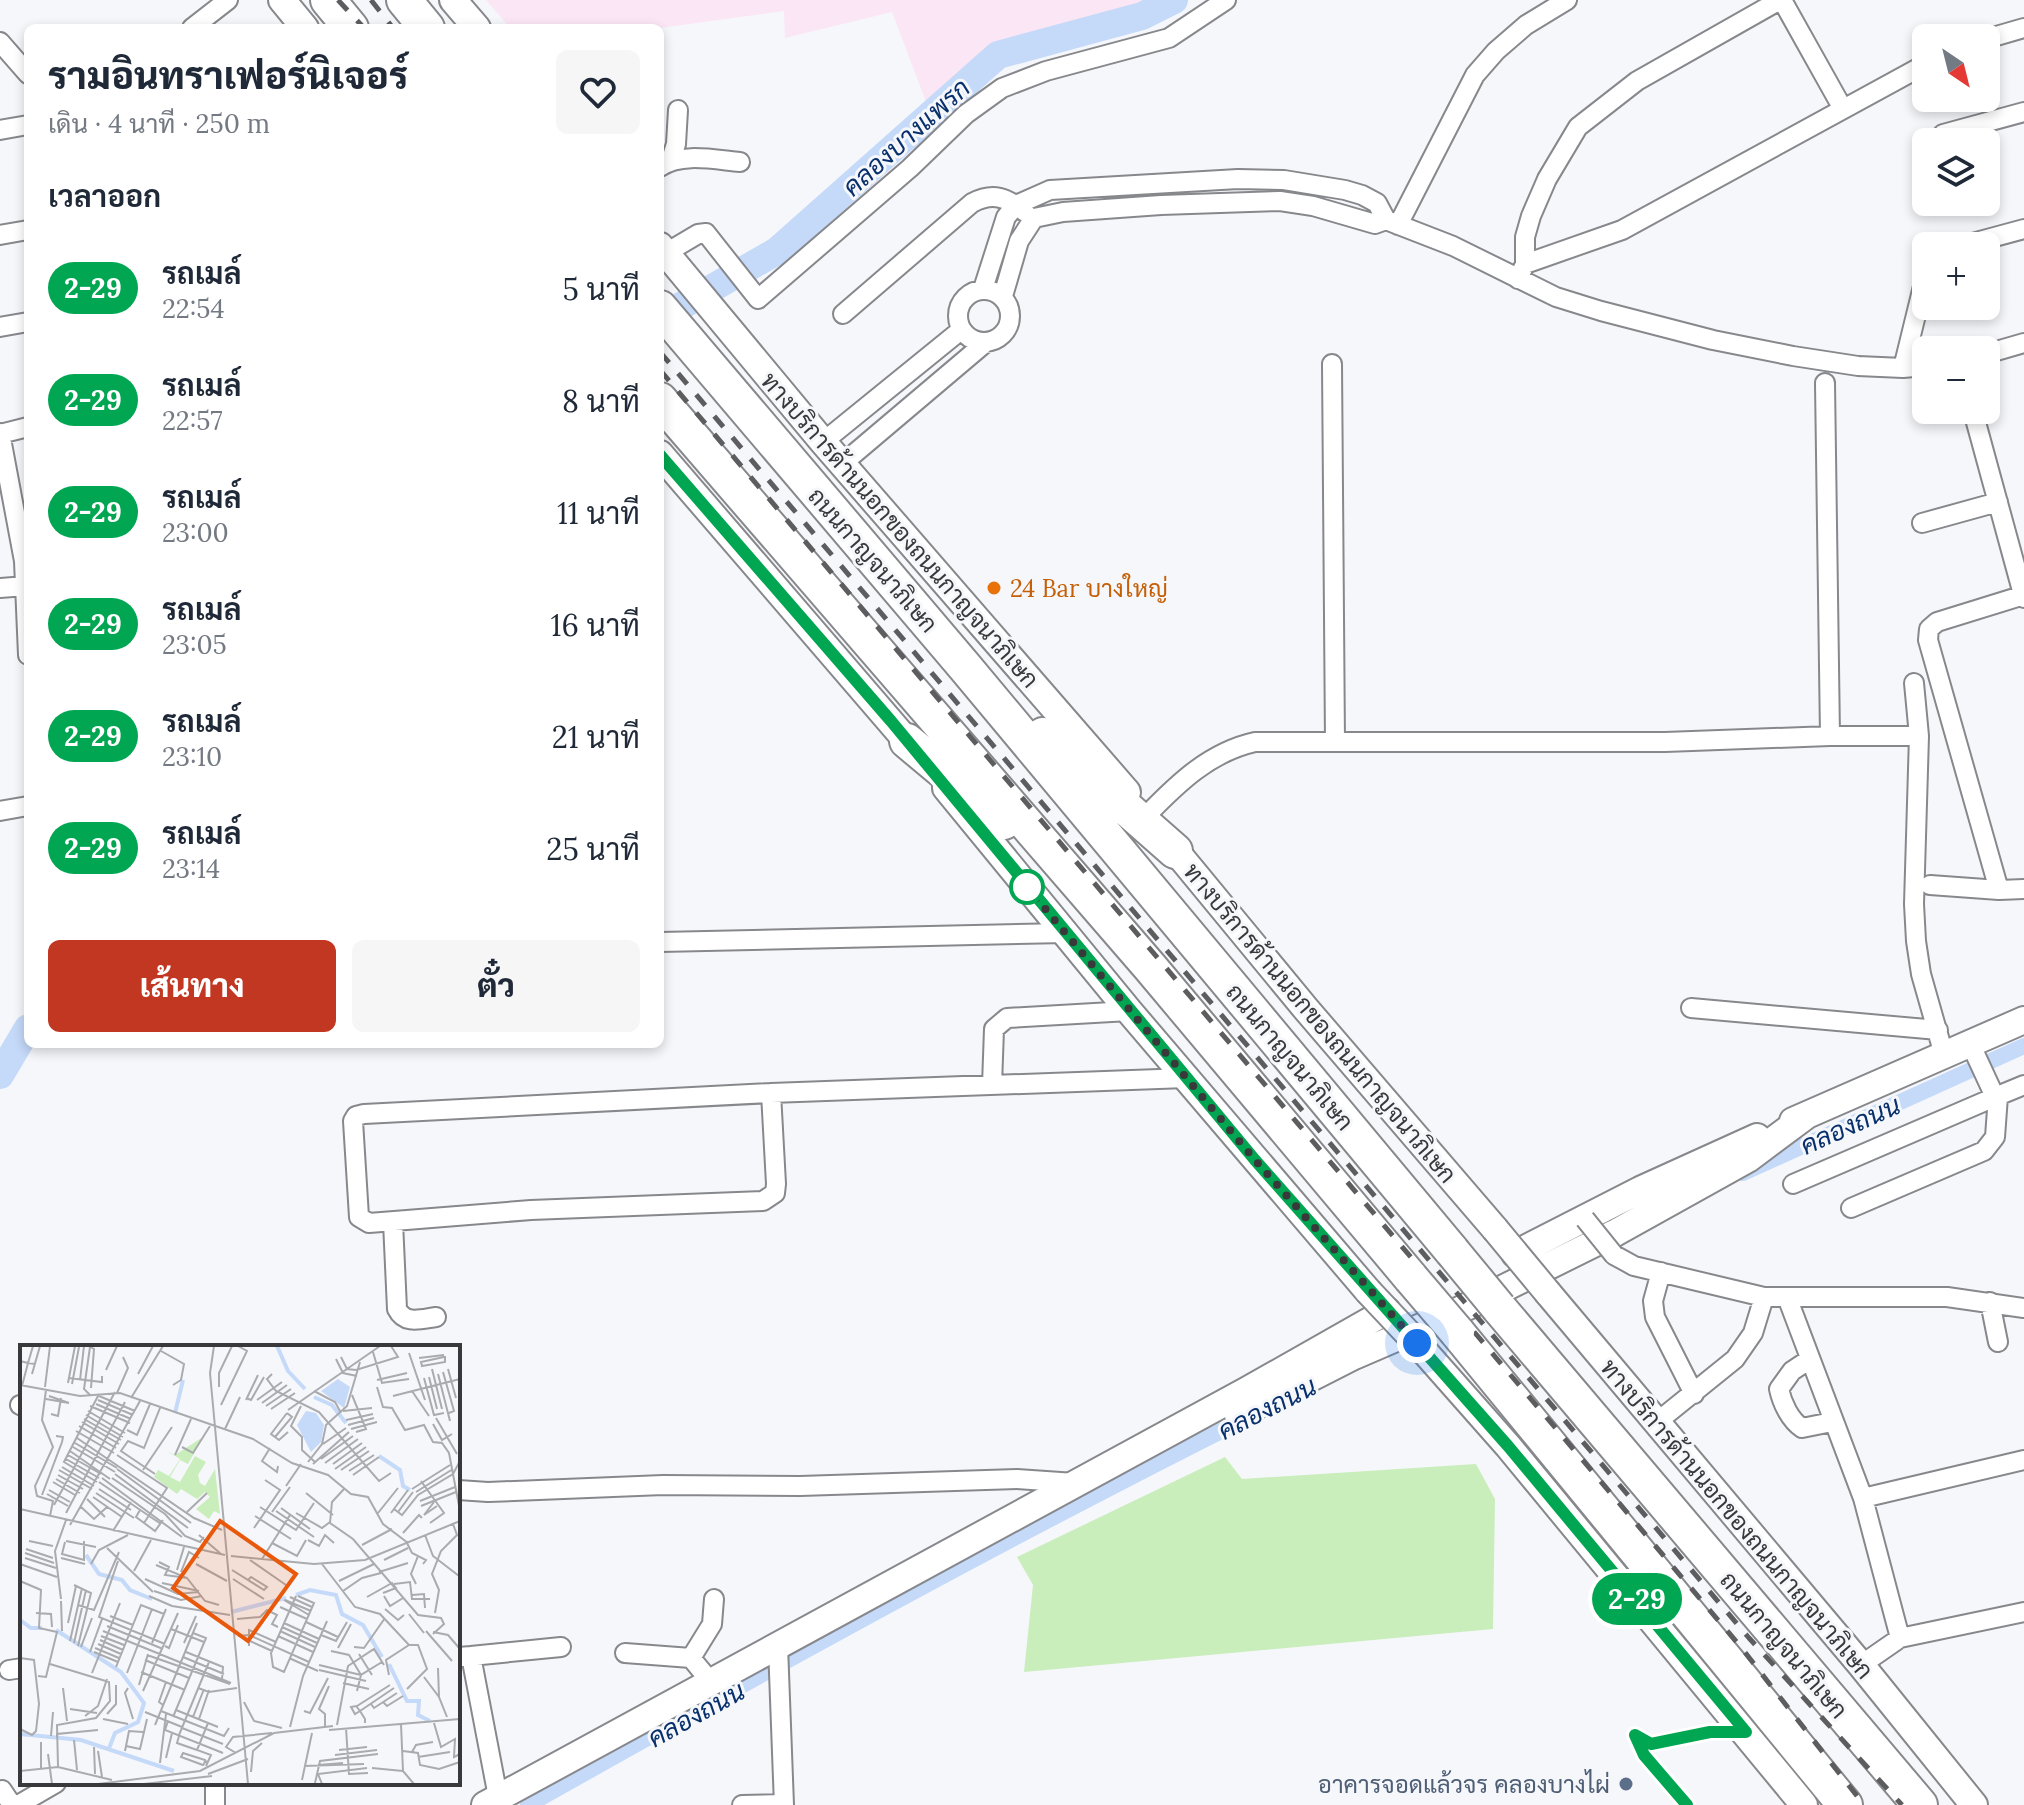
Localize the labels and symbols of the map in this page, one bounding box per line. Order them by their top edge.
north arrow [1912,24,2000,112]
water label: คลองบางแพรก [835,71,977,203]
street label: ทางบริการด้านนอกของถนนกาญจนาภิเษก [755,366,1045,694]
street label: ถนนกาญจนาภิเษก [802,482,944,638]
place label: 24 Bar บางใหญ่ [1010,573,1168,604]
marker: 24 Bar บางใหญ่ [985,579,1003,597]
street label: ทางบริการด้านนอกของถนนกาญจนาภิเษก [1178,857,1462,1189]
unlabelled marker [1010,870,1044,904]
street label: ถนนกาญจนาภิเษก [1220,978,1360,1136]
water label: คลองถนน [1795,1088,1906,1162]
your location [1397,1323,1437,1363]
inset map [20,1345,460,1785]
street label: ทางบริการด้านนอกของถนนกาญจนาภิเษก [1595,1353,1879,1685]
water label: คลองถนน [1212,1369,1322,1447]
street label: ถนนกาญจนาภิเษก [1714,1566,1854,1724]
line badge: 2-29 [1581,1573,1693,1625]
water label: คลองถนน [642,1674,751,1754]
place label: อาคารจอดแล้วจร คลองบางไผ่ [1318,1769,1610,1800]
marker: อาคารจอดแล้วจร คลองบางไผ่ [1617,1775,1635,1793]

